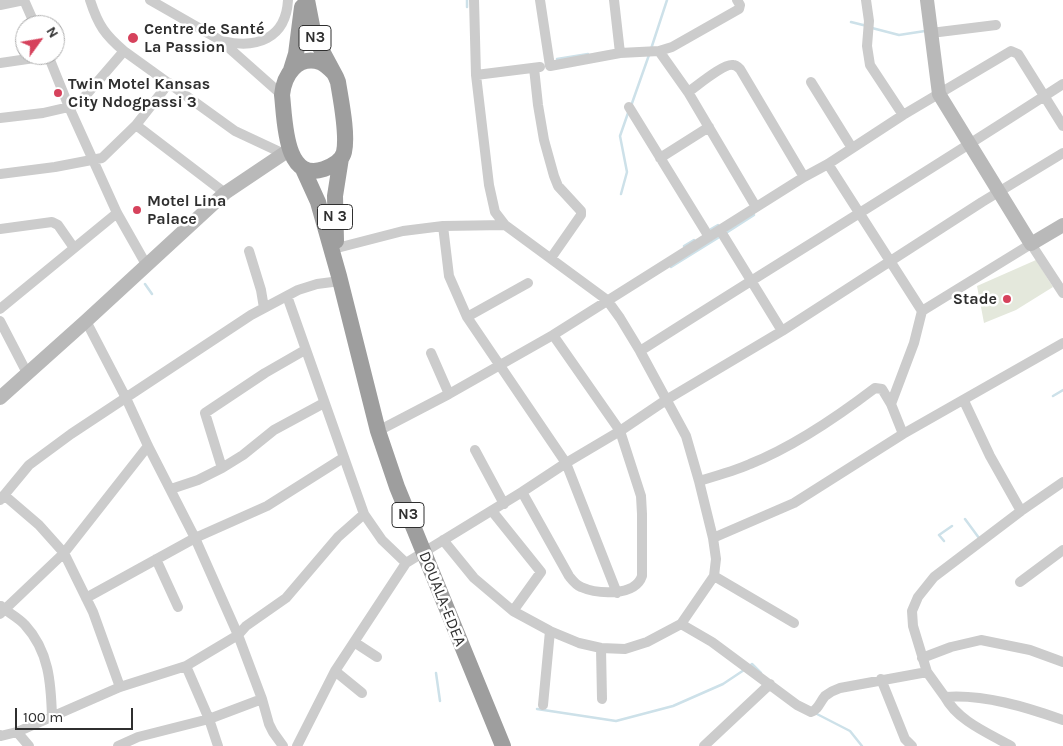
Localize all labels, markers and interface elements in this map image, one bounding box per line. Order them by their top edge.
north arrow [15,15,65,65]
place label: Centre de Santé La Passion [144,19,264,57]
text: N [42,24,62,41]
road number: N3 [299,26,331,50]
marker: Centre de Santé La Passion [126,31,140,45]
place label: Twin Motel Kansas City Ndogpassi 3 [68,74,210,112]
marker: Twin Motel Kansas City Ndogpassi 3 [52,87,64,99]
place label: Motel Lina Palace [147,191,226,229]
marker: Motel Lina Palace [131,204,143,216]
road number: N 3 [318,204,352,230]
place label: Stade [953,289,997,309]
marker: Stade [1001,293,1013,305]
road number: N3 [392,502,424,528]
street label: DOUALA-EDEA [414,549,470,649]
scale bar [18,698,135,730]
text: 100 m [23,708,63,726]

